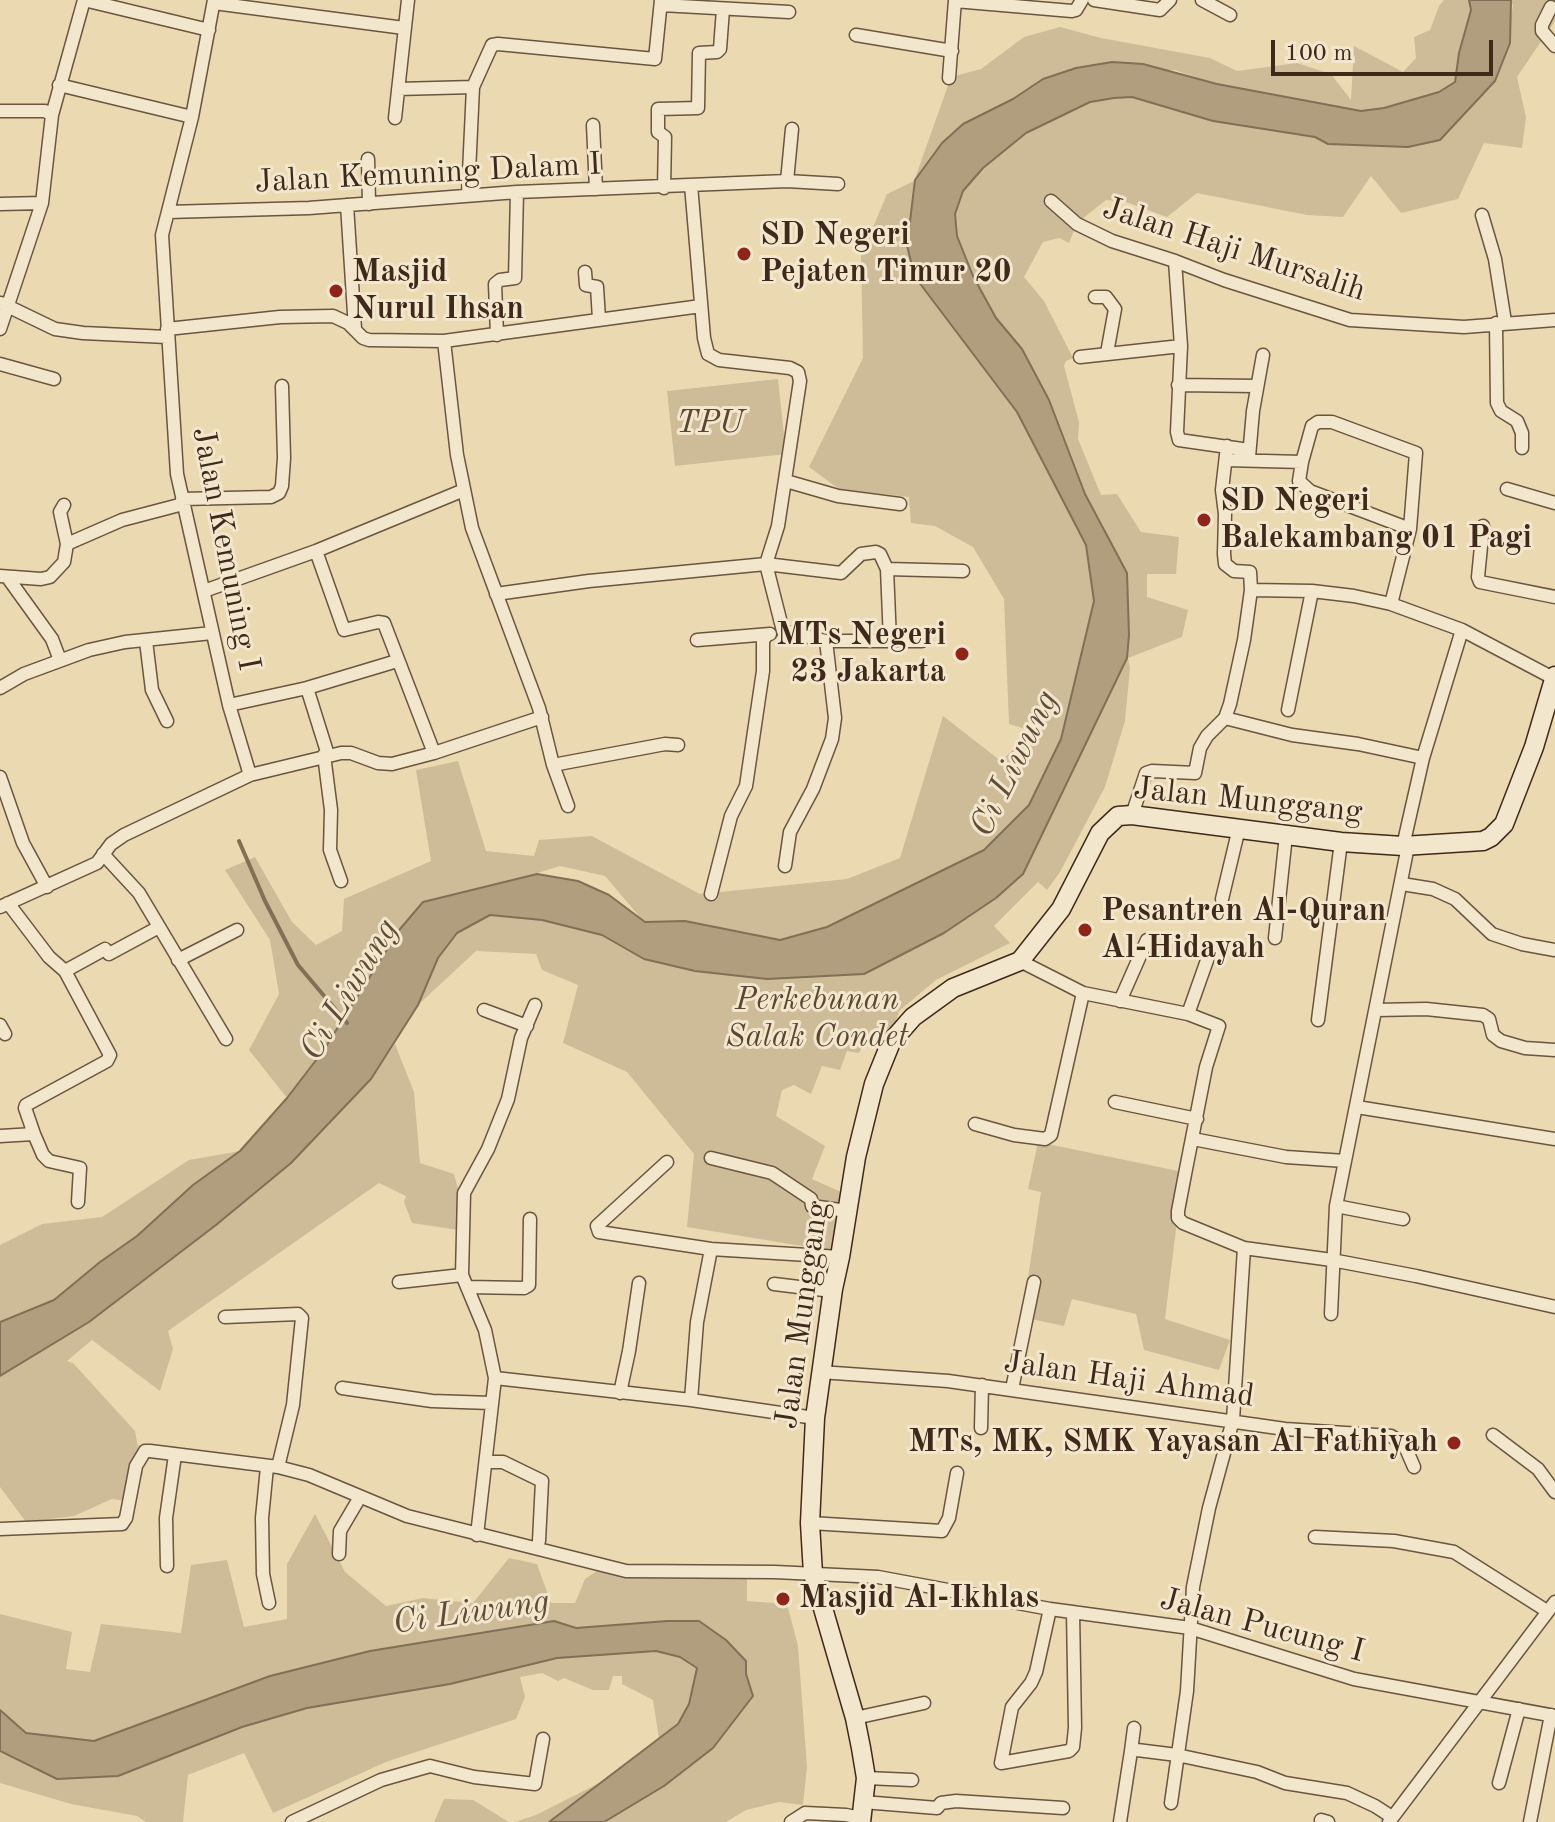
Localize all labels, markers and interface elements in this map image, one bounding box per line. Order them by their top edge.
scale bar [1275,24,1497,74]
text: 100 m [1285,42,1353,66]
street label: Jalan Kemuning Dalam I [254,146,602,202]
street label: Jalan Haji Mursalih [1098,189,1370,311]
place label: SD Negeri Pejaten Timur 20 [760,217,1011,292]
marker: SD Negeri Pejaten Timur 20 [735,245,753,263]
place label: Masjid Nurul Ihsan [352,254,524,329]
marker: Masjid Nurul Ihsan [327,282,345,300]
park label: TPU [676,405,744,443]
street label: Jalan Kemuning I [183,424,267,674]
place label: SD Negeri Balekambang 01 Pagi [1220,483,1532,558]
marker: SD Negeri Balekambang 01 Pagi [1195,511,1213,529]
place label: MTs Negeri 23 Jakarta [776,617,946,692]
marker: MTs Negeri 23 Jakarta [953,645,971,663]
water label: Ci Liwung [962,684,1068,844]
street label: Jalan Munggang [1132,770,1364,832]
place label: Pesantren Al-Quran Al-Hidayah [1101,893,1386,968]
water label: Ci Liwung [292,912,408,1068]
marker: Pesantren Al-Quran Al-Hidayah [1076,921,1094,939]
park label: Perkebunan Salak Condet [726,982,908,1057]
street label: Jalan Munggang [768,1199,838,1431]
street label: Jalan Haji Ahmad [1001,1343,1257,1417]
place label: MTs, MK, SMK Yayasan Al Fathiyah [908,1424,1438,1462]
marker: MTs, MK, SMK Yayasan Al Fathiyah [1445,1434,1463,1452]
place label: Masjid Al-Ikhlas [799,1580,1039,1618]
street label: Jalan Pucung I [1156,1580,1368,1672]
water label: Ci Liwung [390,1582,552,1644]
marker: Masjid Al-Ikhlas [774,1590,792,1608]

